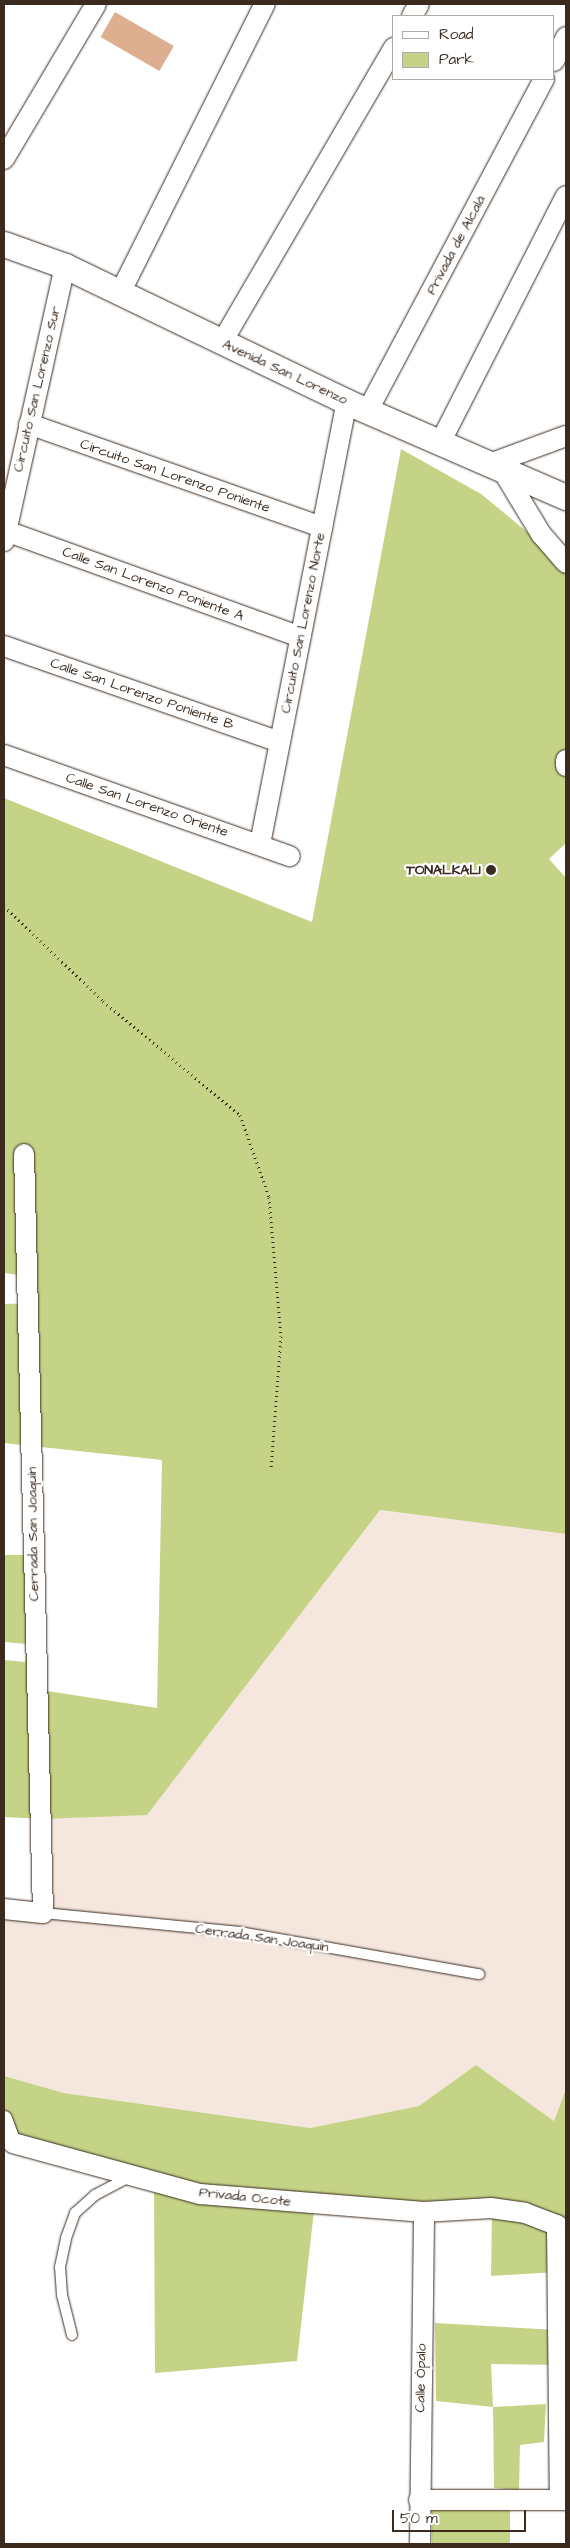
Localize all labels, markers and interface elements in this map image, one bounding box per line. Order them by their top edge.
legend [392,15,555,80]
text: Road [439,24,473,45]
text: Park [439,49,474,70]
street label: Privada de Alcalá [423,193,489,297]
street label: Circuito San Lorenzo Sur [10,304,64,474]
street label: Avenida San Lorenzo [220,336,350,408]
street label: Circuito San Lorenzo Poniente [78,436,272,516]
street label: Circuito San Lorenzo Norte [277,531,329,715]
street label: Calle San Lorenzo Poniente A [60,543,246,625]
street label: Calle San Lorenzo Poniente B [48,655,236,733]
street label: Calle San Lorenzo Oriente [64,769,230,841]
place label: TONALKALI [406,862,481,878]
marker: TONALKALI [485,864,497,876]
street label: Cerrada San Joaquín [23,1467,43,1601]
street label: Cerrada San Joaquín [194,1920,330,1956]
street label: Privada Ocote [198,2184,292,2210]
street label: Calle Ópalo [412,2343,430,2413]
scale bar [395,2500,529,2532]
text: 50 m [400,2508,438,2529]

